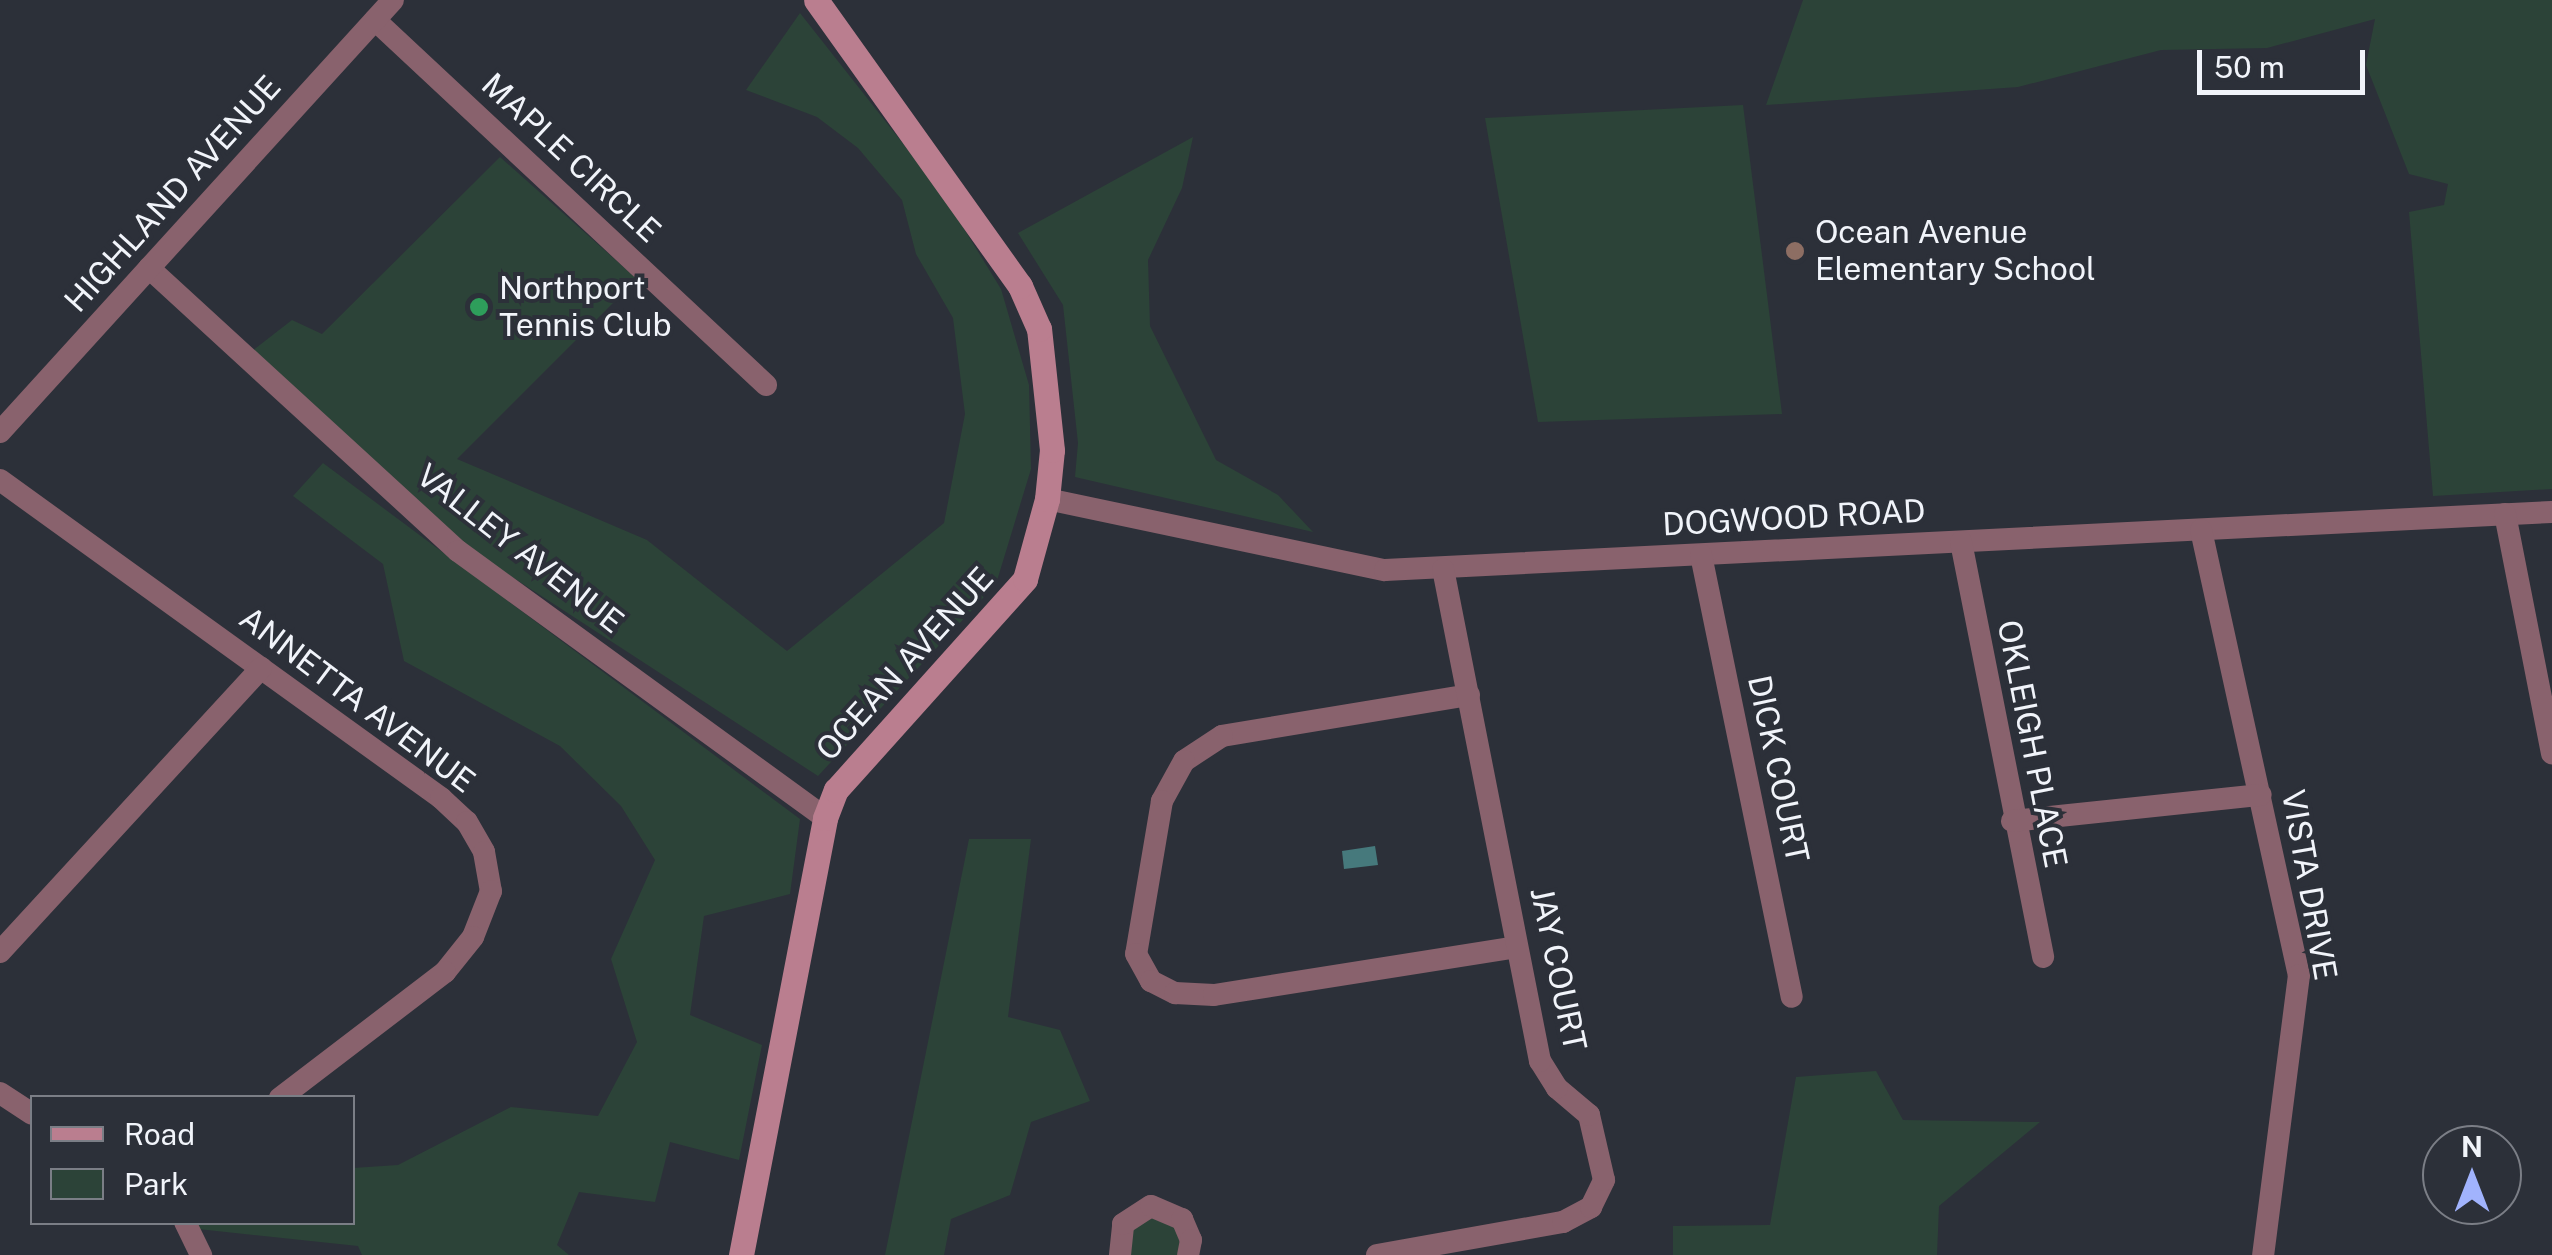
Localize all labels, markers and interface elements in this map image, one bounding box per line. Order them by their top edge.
scale bar [2202,30,2370,92]
text: 50 m [2214,49,2285,85]
street label: MAPLE CIRCLE [474,65,668,251]
street label: HIGHLAND AVENUE [57,68,289,320]
place label: Ocean Avenue Elementary School [1815,214,2096,289]
marker: Ocean Avenue Elementary School [1784,240,1806,262]
place label: Northport Tennis Club [499,270,672,345]
marker: Northport Tennis Club [468,296,490,318]
street label: VALLEY AVENUE [409,456,631,642]
street label: DOGWOOD ROAD [1662,492,1926,544]
street label: OCEAN AVENUE [808,560,1002,768]
street label: ANNETTA AVENUE [232,599,482,801]
street label: OKLEIGH PLACE [1989,617,2075,871]
street label: DICK COURT [1739,672,1817,866]
street label: VISTA DRIVE [2273,787,2345,983]
street label: JAY COURT [1522,884,1594,1054]
legend [30,1095,355,1225]
text: Road [124,1116,195,1152]
north arrow [2422,1125,2522,1225]
text: N [2461,1130,2483,1163]
text: Park [124,1166,188,1202]

